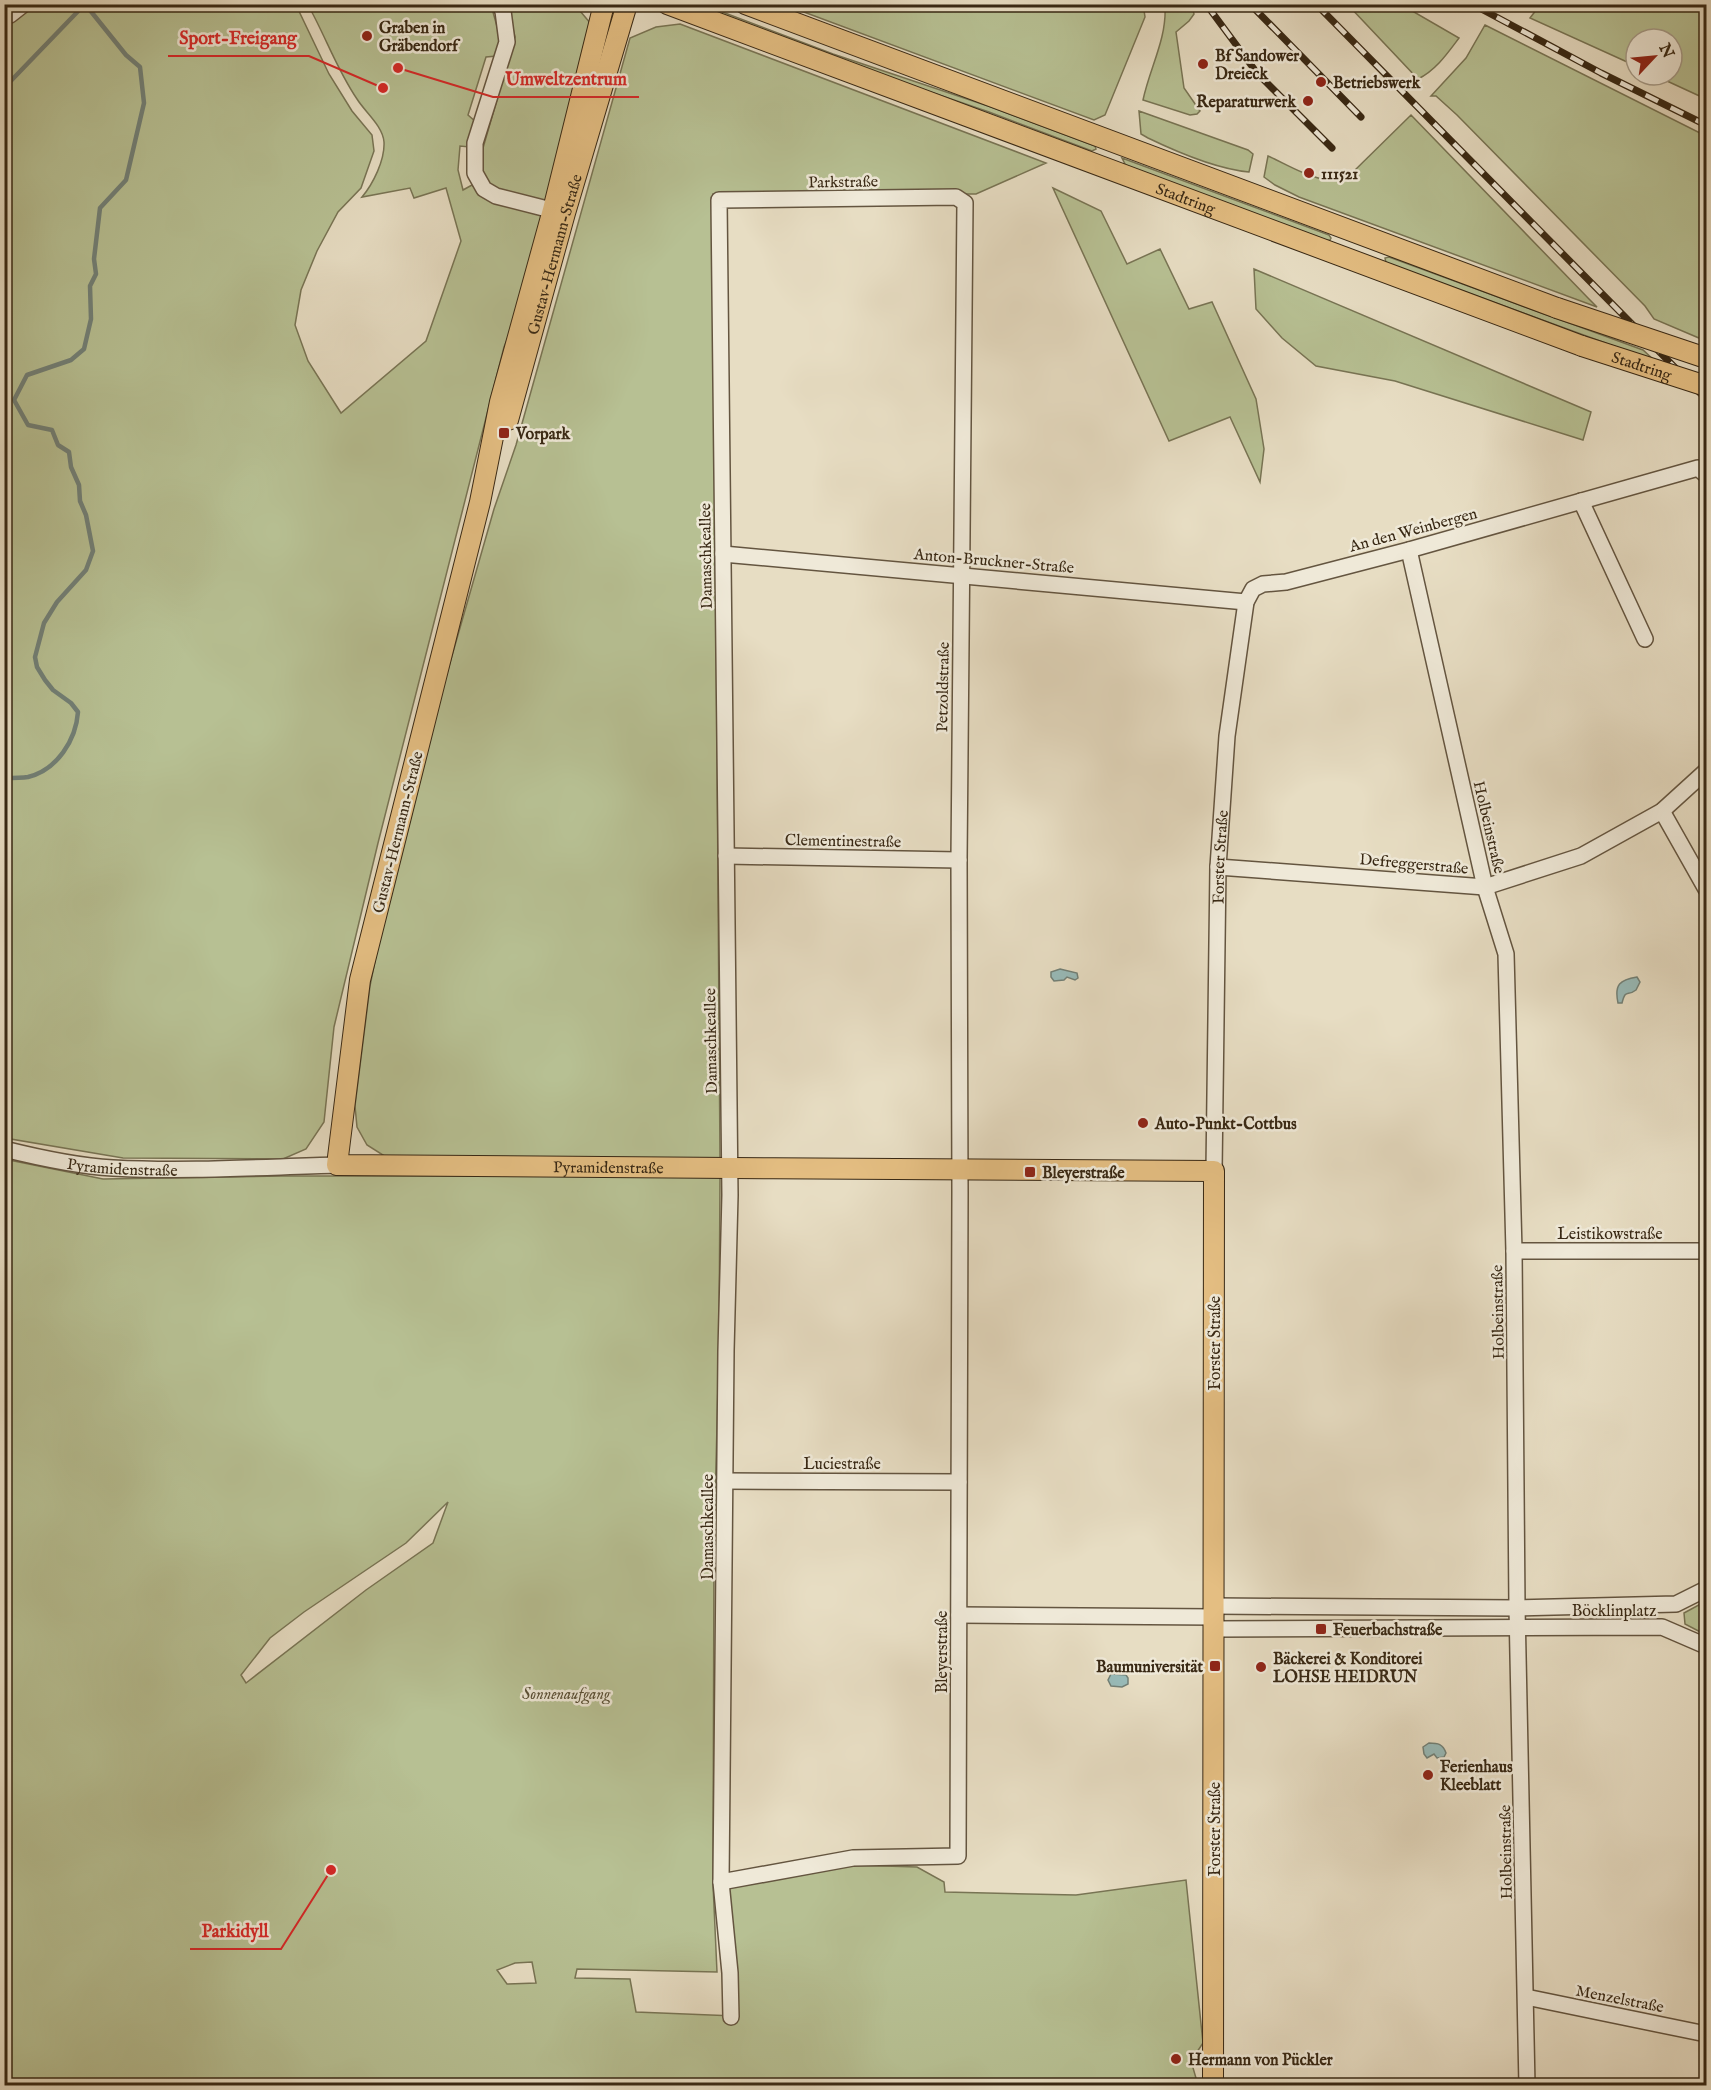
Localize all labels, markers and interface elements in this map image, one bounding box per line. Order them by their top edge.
place label: Graben in Gräbendorf [379,19,461,57]
callout: Sport-Freigang [168,20,309,56]
north arrow [1624,27,1684,87]
text: Sport-Freigang [179,28,298,51]
marker: Graben in Gräbendorf [360,29,374,43]
text: N [1653,40,1678,62]
place label: Bf Sandower Dreieck [1215,47,1299,85]
marker: Bf Sandower Dreieck [1196,57,1210,71]
callout: Umweltzentrum [493,61,639,97]
text: Umweltzentrum [504,69,627,92]
place label: Betriebswerk [1333,74,1421,94]
marker: Betriebswerk [1314,75,1328,89]
place label: Reparaturwerk [1196,93,1296,113]
marker: Reparaturwerk [1301,94,1315,108]
place label: 111521 [1321,165,1358,185]
marker: 111521 [1302,166,1316,180]
street label: Gustav-Hermann-Straße [524,172,588,337]
street label: Parkstraße [808,172,878,194]
street label: Stadtring [1153,180,1218,220]
street label: Stadtring [1609,348,1674,386]
place label: Vorpark [515,425,570,445]
marker: Vorpark [497,426,511,440]
street label: Damaschkeallee [696,503,718,609]
street label: An den Weinbergen [1346,504,1480,558]
street label: Anton-Bruckner-Straße [912,545,1075,579]
street label: Petzoldstraße [933,642,955,732]
street label: Gustav-Hermann-Straße [369,750,429,915]
street label: Holbeinstraße [1468,779,1508,876]
street label: Forster Straße [1210,809,1234,904]
street label: Clementinestraße [785,831,901,853]
street label: Defreggerstraße [1359,850,1469,880]
street label: Damaschkeallee [701,988,723,1094]
place label: Auto-Punkt-Cottbus [1154,1115,1297,1135]
marker: Auto-Punkt-Cottbus [1136,1116,1150,1130]
street label: Pyramidenstraße [65,1155,177,1182]
street label: Pyramidenstraße [553,1158,664,1179]
place label: Bleyerstraße [1042,1164,1125,1184]
marker: Bleyerstraße [1023,1165,1037,1179]
street label: Leistikowstraße [1557,1225,1663,1245]
street label: Holbeinstraße [1488,1264,1510,1359]
street label: Forster Straße [1206,1296,1226,1390]
street label: Luciestraße [803,1455,881,1475]
street label: Damaschkeallee [699,1474,719,1580]
street label: Böcklinplatz [1572,1602,1656,1622]
street label: Bleyerstraße [933,1611,953,1693]
place label: Feuerbachstraße [1333,1621,1443,1641]
marker: Feuerbachstraße [1314,1622,1328,1636]
place label: Bäckerei & Konditorei LOHSE HEIDRUN [1273,1650,1423,1688]
place label: Baumuniversität [1096,1658,1204,1678]
marker: Baumuniversität [1208,1659,1222,1673]
marker: Bäckerei & Konditorei LOHSE HEIDRUN [1254,1660,1268,1674]
park label: Sonnenaufgang [522,1685,611,1705]
place label: Ferienhaus Kleeblatt [1440,1758,1513,1796]
marker: Ferienhaus Kleeblatt [1421,1768,1435,1782]
street label: Forster Straße [1206,1782,1226,1876]
street label: Holbeinstraße [1496,1804,1518,1899]
callout: Parkidyll [190,1913,281,1949]
text: Parkidyll [201,1921,270,1944]
street label: Menzelstraße [1574,1982,1665,2018]
place label: Hermann von Pückler [1188,2051,1333,2071]
marker: Hermann von Pückler [1169,2052,1183,2066]

